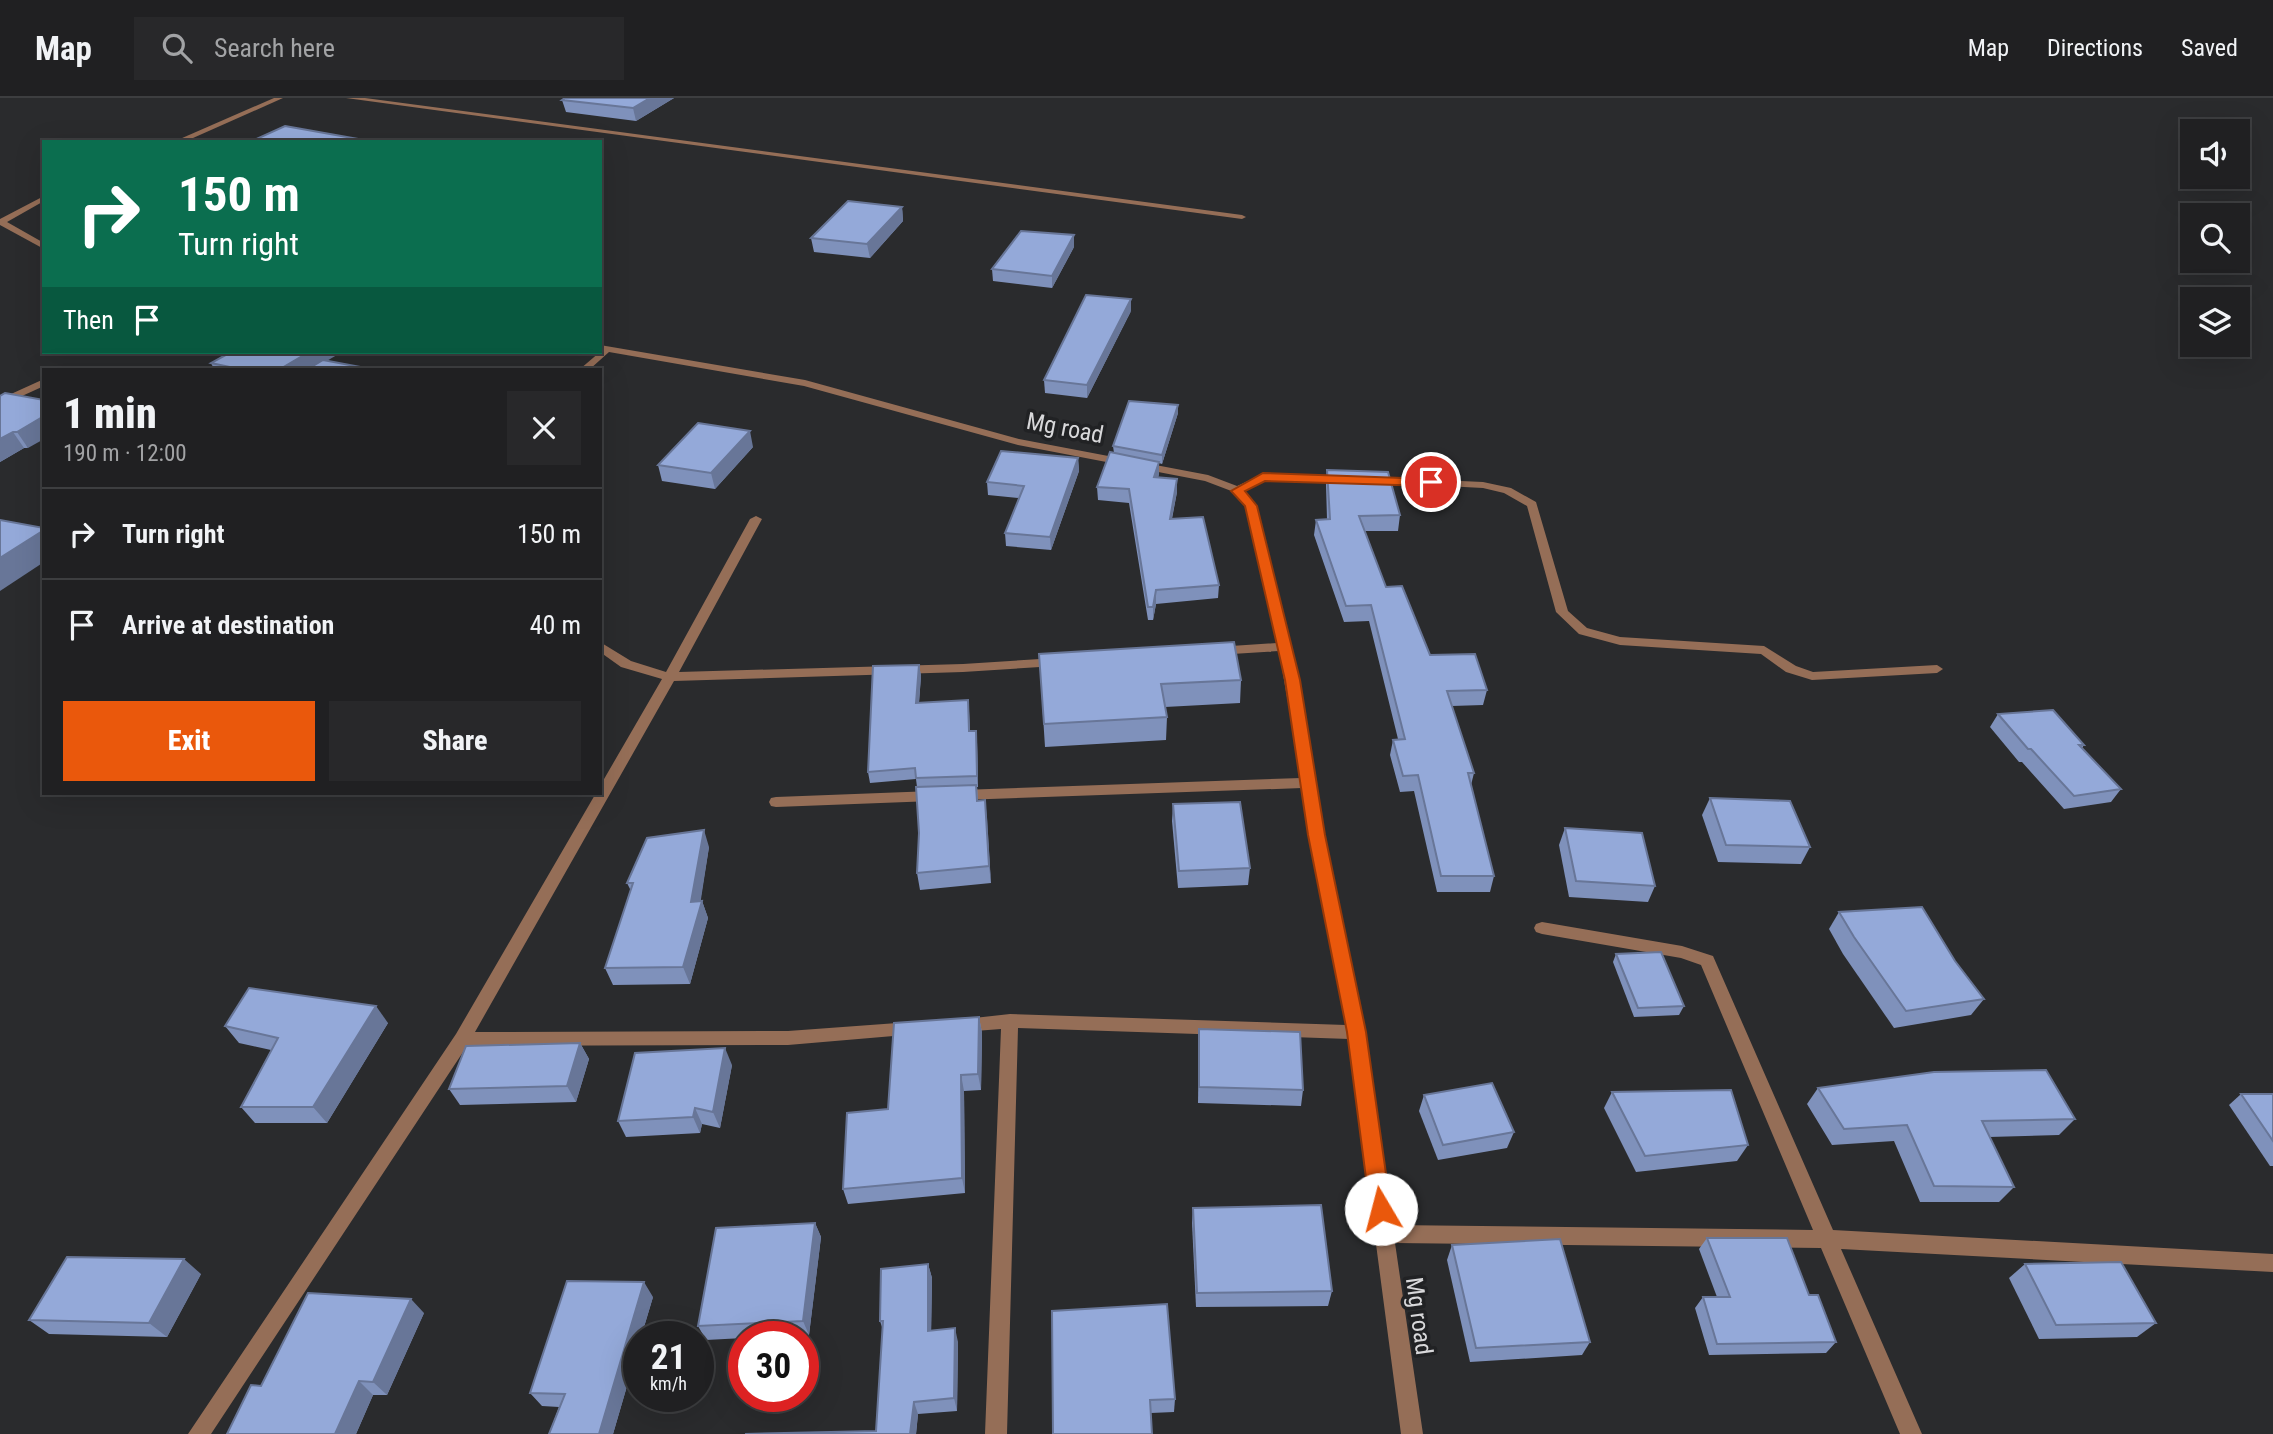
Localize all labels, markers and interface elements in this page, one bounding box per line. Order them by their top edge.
search box [134,17,624,80]
text: Map [35,29,92,68]
icon: search [158,29,196,67]
text: Search here [214,33,335,63]
text: Map [1968,34,2009,62]
text: Directions [2047,34,2143,62]
text: Saved [2181,34,2238,62]
map controls [2180,119,2250,357]
button: sound [2180,119,2250,189]
text: 150 m [178,166,300,223]
icon: right [63,168,154,259]
button: search [2180,203,2250,273]
text: Turn right [178,225,299,263]
button: layers [2180,287,2250,357]
icon: arrive [128,301,166,339]
text: Then [63,305,114,335]
text: 1 min [63,389,157,438]
button: close [507,391,581,465]
street label: Mg road [1024,407,1106,449]
text: 190 m · 12:00 [63,440,187,467]
pin [1401,452,1461,512]
icon: arrive [1412,463,1450,501]
icon: right [63,515,101,553]
text: Turn right [122,519,224,549]
text: 150 m [517,519,581,549]
icon: arrive [63,606,101,644]
text: Arrive at destination [122,610,334,640]
text: 40 m [530,610,581,640]
button: Exit [63,701,315,781]
button: Share [329,701,581,781]
position arrow [1344,1172,1418,1246]
street label: Mg road [1400,1275,1438,1357]
speed limit sign: 30 [728,1321,819,1412]
text: 21 [651,1337,686,1378]
text: km/h [650,1373,687,1394]

